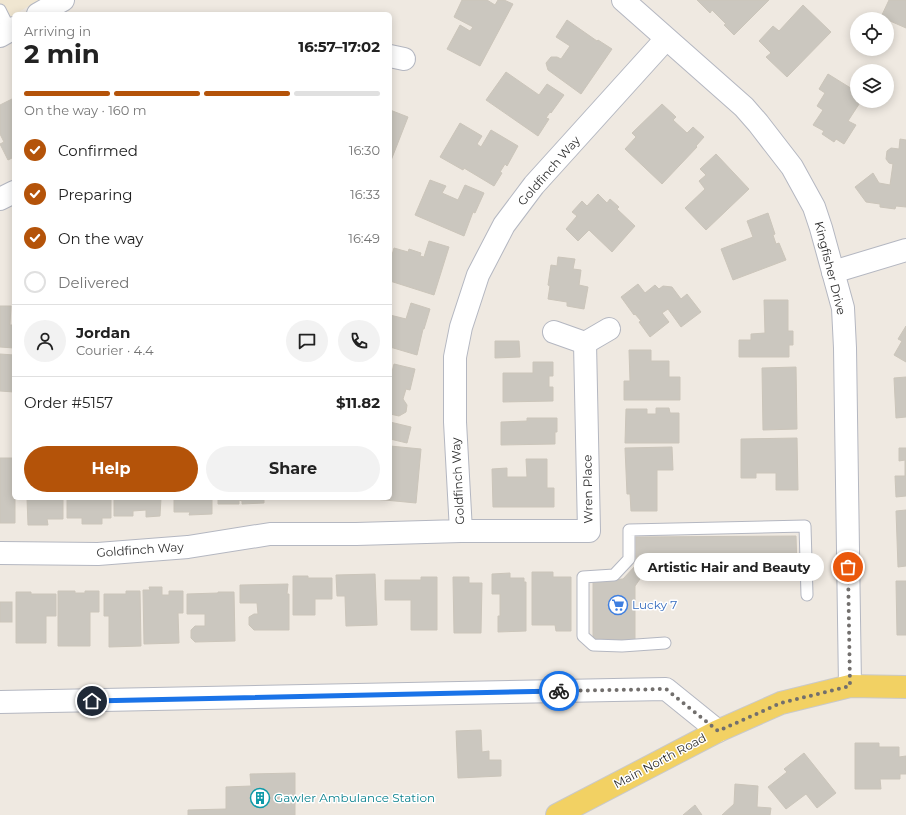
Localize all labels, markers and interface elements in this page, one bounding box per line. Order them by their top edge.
map controls [850,12,894,108]
button: locate [850,12,894,56]
text: Arriving in [24,23,91,39]
text: 16:57–17:02 [298,37,380,56]
text: 2 min [24,38,100,70]
button: layers [850,64,894,108]
text: On the way · 160 m [24,102,147,118]
street label: Goldfinch Way [514,132,583,209]
icon: check [24,139,46,161]
text: Confirmed [58,141,138,160]
text: 16:30 [349,142,380,158]
icon: check [24,183,46,205]
text: Preparing [58,185,133,204]
text: 16:33 [350,186,380,202]
street label: Kingfisher Drive [812,219,849,316]
icon: check [24,227,46,249]
text: On the way [58,229,143,248]
text: 16:49 [348,230,380,246]
text: Delivered [58,273,130,292]
button: person [24,320,66,362]
button: chat [286,320,328,362]
button: phone [338,320,380,362]
text: Jordan [76,323,130,342]
text: Courier · 4.4 [76,342,154,358]
text: Order #5157 [24,393,113,412]
text: $11.82 [336,393,380,412]
street label: Goldfinch Way [448,436,467,525]
button: Help [24,446,198,492]
button: Share [206,446,380,492]
street label: Wren Place [579,454,596,524]
street label: Goldfinch Way [96,539,185,560]
pin [831,550,865,584]
callout: Artistic Hair and Beauty [634,553,824,581]
icon: bag [837,556,859,578]
text: Artistic Hair and Beauty [648,559,810,575]
supermarket icon: Lucky 7 [607,594,629,616]
place label: Lucky 7 [632,597,677,612]
courier [539,671,579,711]
icon: bike [548,680,570,702]
pin [75,684,109,718]
icon: home [81,690,103,712]
street label: Main North Road [611,730,709,791]
building icon: Gawler Ambulance Station [249,787,271,809]
place label: Gawler Ambulance Station [274,790,435,805]

